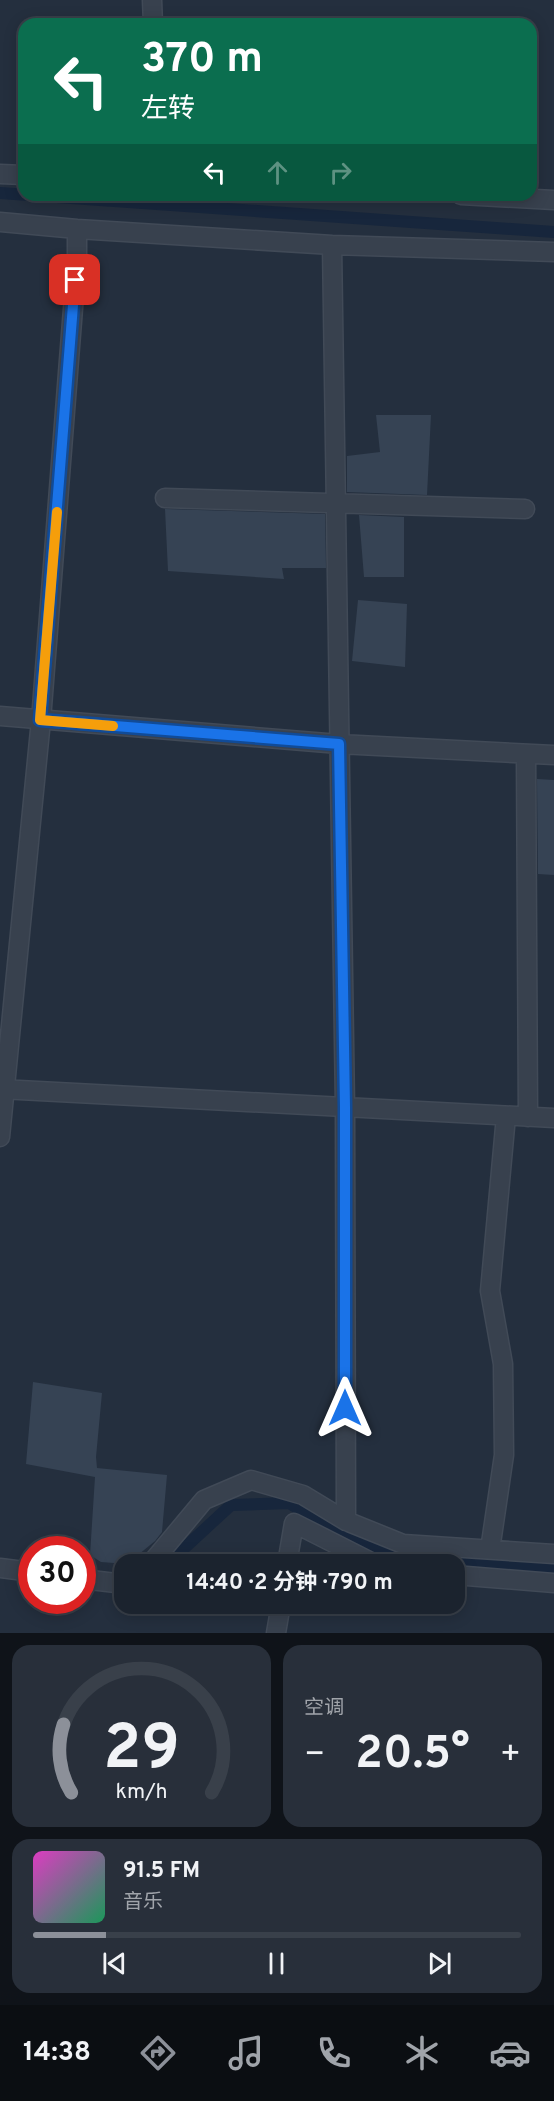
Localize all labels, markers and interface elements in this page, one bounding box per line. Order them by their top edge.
text: 370 m [141,34,263,87]
icon: left [42,42,120,120]
text: 左转 [141,93,195,127]
icon: left [198,156,231,189]
icon: ahead [261,156,294,189]
icon: right [324,156,357,189]
pin [49,254,100,305]
icon: arrive [58,263,91,296]
position arrow [313,1376,377,1440]
speed limit sign: 30 [18,1536,96,1614]
text: 14:40 · 2 分钟 · 790 m [186,1570,393,1597]
text: 空调 [304,1696,344,1722]
text: 29 [103,1712,180,1791]
text: 20.5° [355,1727,470,1784]
text: − [304,1735,325,1777]
text: + [500,1735,521,1777]
text: km/h [115,1779,168,1806]
text: 91.5 FM [123,1858,200,1885]
text: 音乐 [123,1890,163,1916]
icon: previous [98,1947,131,1980]
icon: pause [260,1947,293,1980]
icon: next [423,1947,456,1980]
icon: directions [137,2032,179,2074]
icon: music [225,2032,267,2074]
icon: phone [313,2032,355,2074]
icon: climate [401,2032,443,2074]
icon: car [489,2032,531,2074]
text: 14:38 [23,2036,91,2070]

